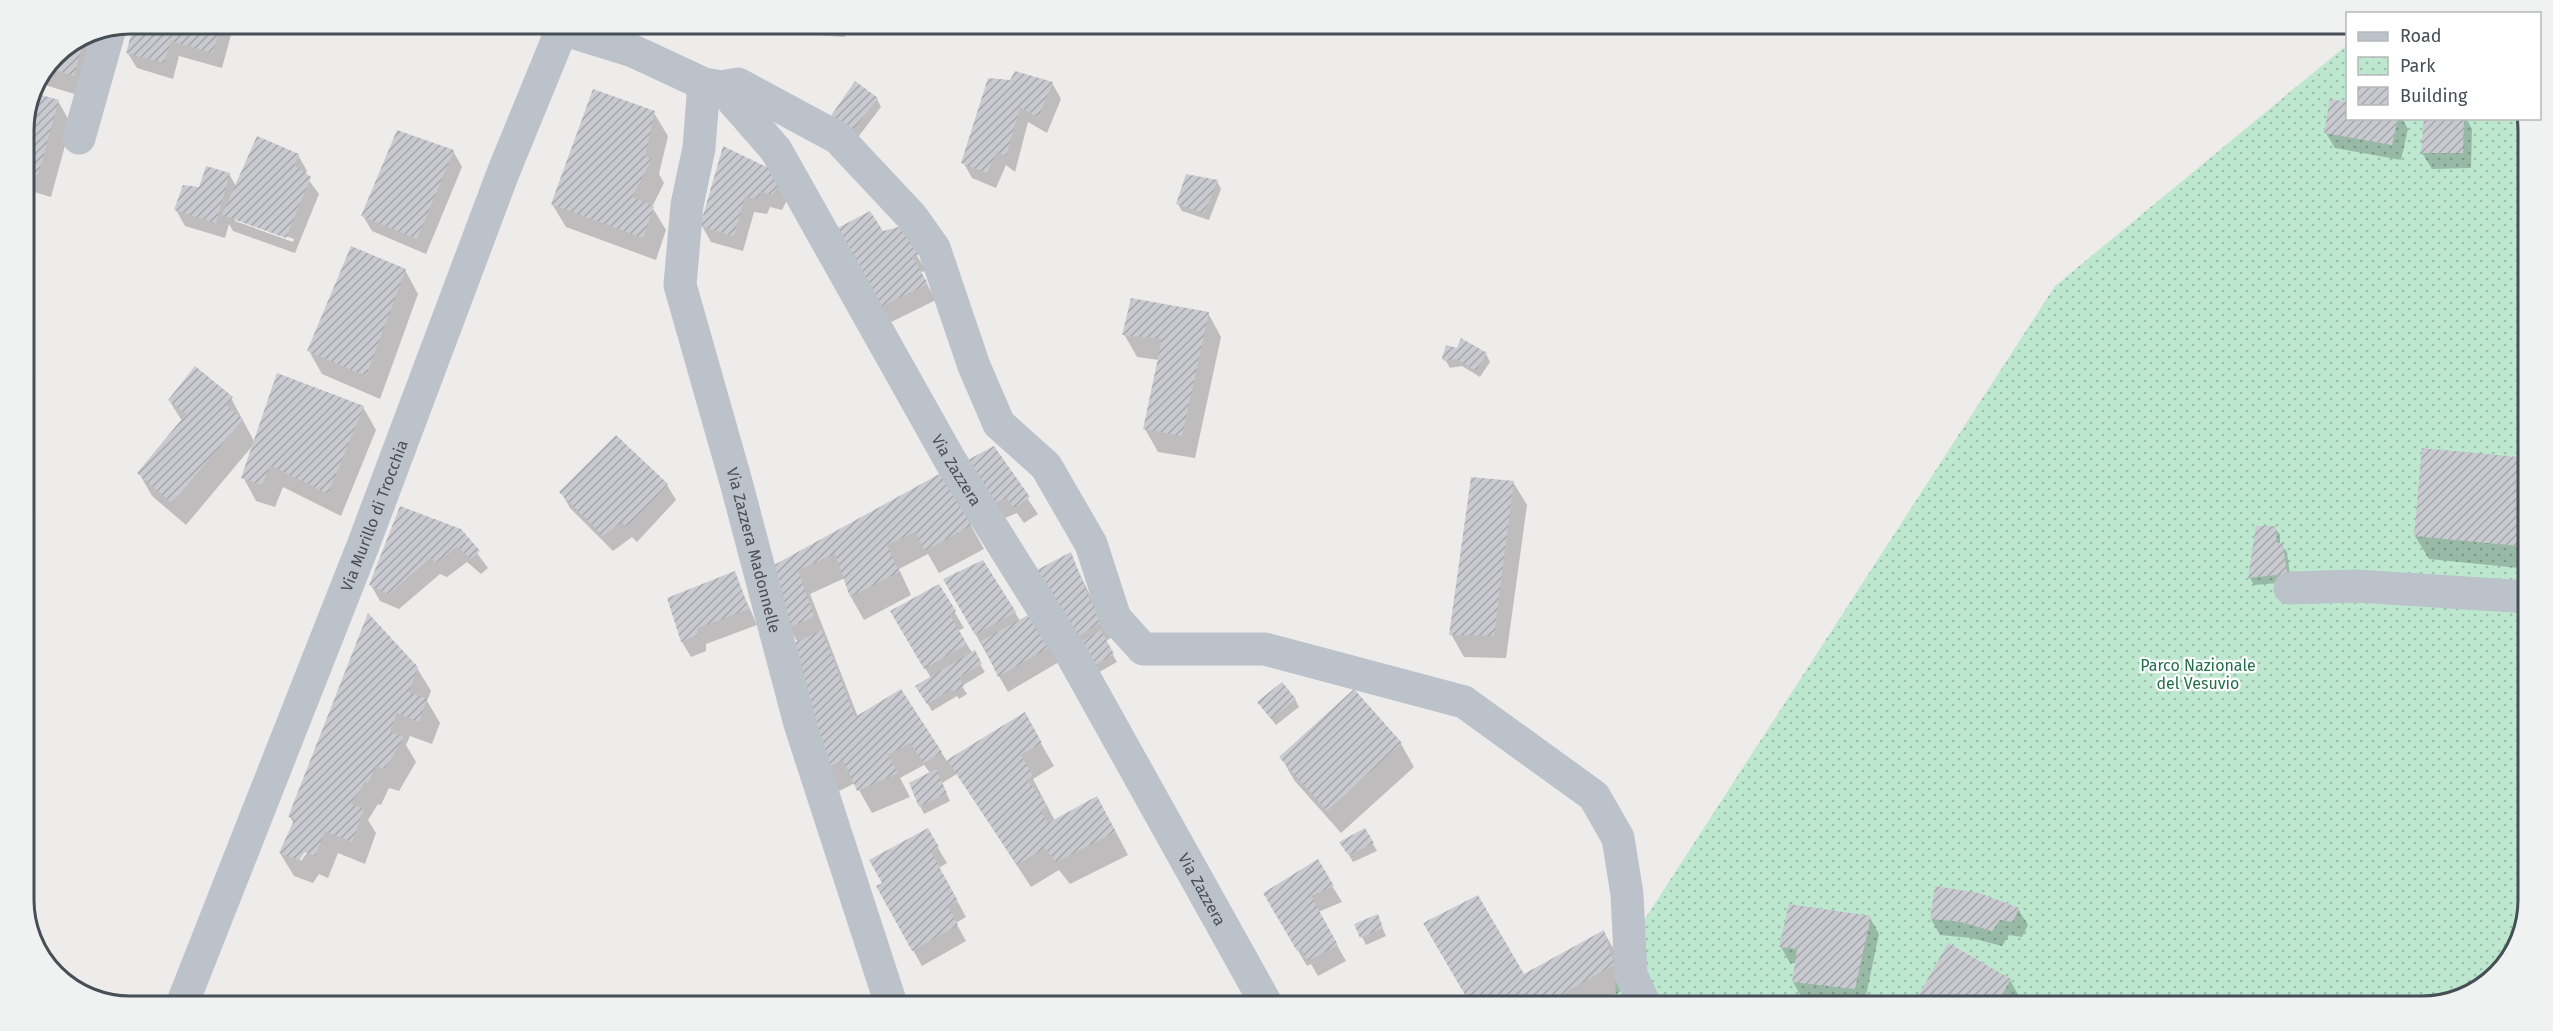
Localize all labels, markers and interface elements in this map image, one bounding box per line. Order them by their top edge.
legend [2346,12,2541,120]
text: Road [2400,25,2442,47]
text: Park [2400,55,2436,77]
text: Building [2400,85,2468,107]
street label: Via Zazzera [928,431,985,509]
street label: Via Murillo di Trocchia [337,437,412,594]
street label: Via Zazzera Madonnelle [722,465,784,635]
park label: Parco Nazionale del Vesuvio [2140,656,2256,693]
street label: Via Zazzera [1174,850,1230,929]

